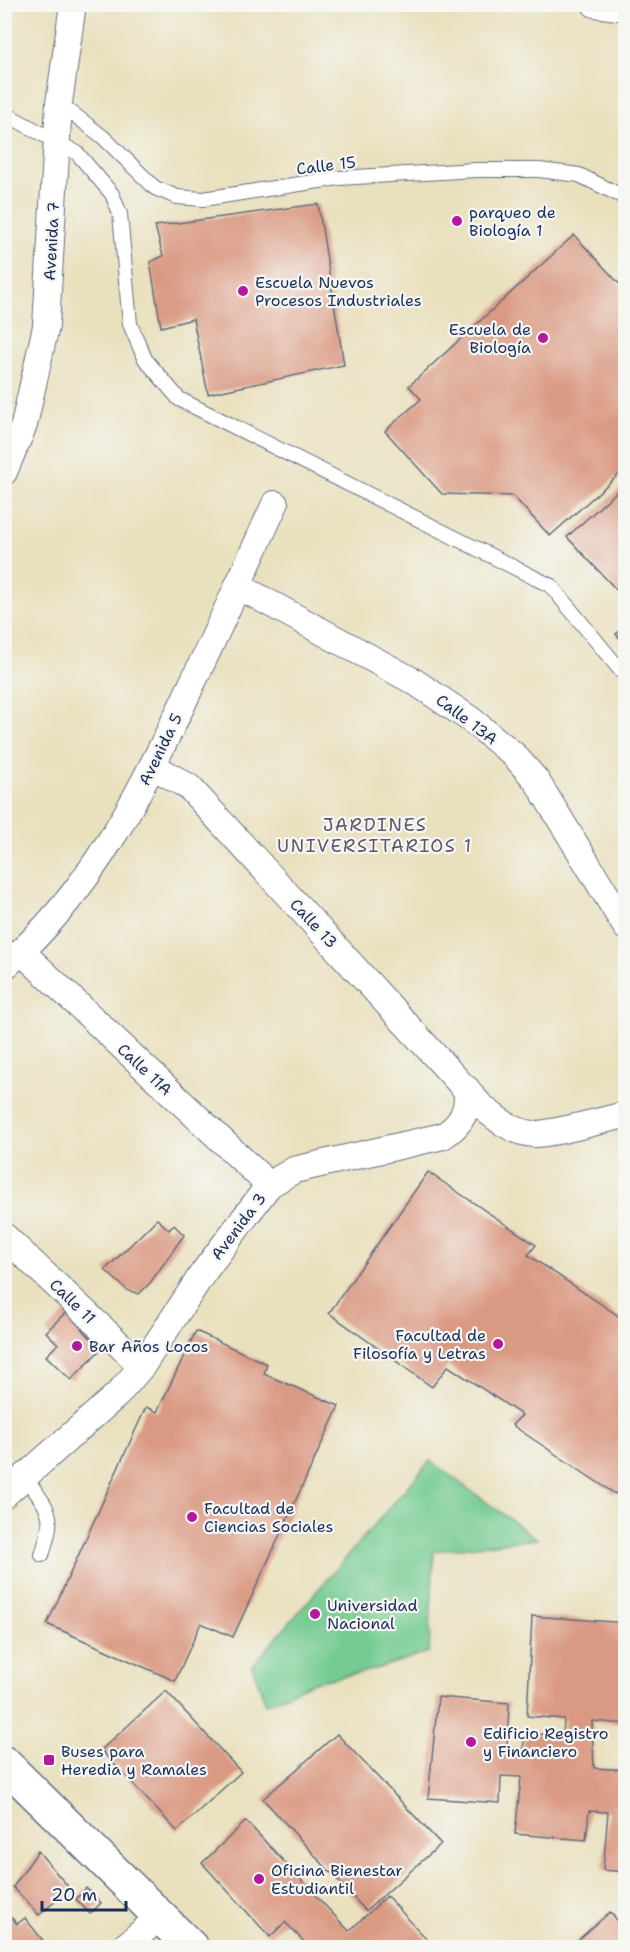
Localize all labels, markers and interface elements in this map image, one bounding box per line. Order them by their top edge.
street label: Calle 15 [295,151,357,180]
street label: Avenida 7 [39,201,64,281]
place label: parqueo de Biología 1 [469,202,556,241]
marker: parqueo de Biología 1 [450,214,464,228]
place label: Escuela Nuevos Procesos Industriales [255,272,422,311]
marker: Escuela Nuevos Procesos Industriales [236,284,250,298]
place label: Escuela de Biología [449,319,531,358]
marker: Escuela de Biología [536,331,550,345]
street label: Calle 13A [432,689,502,749]
street label: Avenida 5 [134,710,187,789]
district label: JARDINES UNIVERSITARIOS 1 [277,813,473,858]
street label: Calle 13 [285,894,342,953]
street label: Calle 11A [113,1039,176,1100]
street label: Avenida 3 [206,1188,271,1264]
street label: Calle 11 [45,1274,100,1328]
place label: Facultad de Filosofía y Letras [353,1325,486,1364]
place label: Bar Años Locos [89,1336,208,1357]
marker: Facultad de Filosofía y Letras [491,1337,505,1351]
marker: Bar Años Locos [70,1339,84,1353]
place label: Facultad de Ciencias Sociales [204,1498,333,1537]
marker: Facultad de Ciencias Sociales [185,1510,199,1524]
place label: Universidad Nacional [327,1595,418,1634]
marker: Universidad Nacional [308,1607,322,1621]
place label: Edificio Registro y Financiero [483,1723,609,1762]
marker: Edificio Registro y Financiero [464,1735,478,1749]
place label: Buses para Heredia y Ramales [61,1741,207,1780]
marker: Buses para Heredia y Ramales [42,1753,56,1767]
place label: Oficina Bienestar Estudiantil [271,1860,403,1899]
marker: Oficina Bienestar Estudiantil [252,1872,266,1886]
scale bar [42,1874,126,1912]
text: 20 m [51,1883,97,1907]

